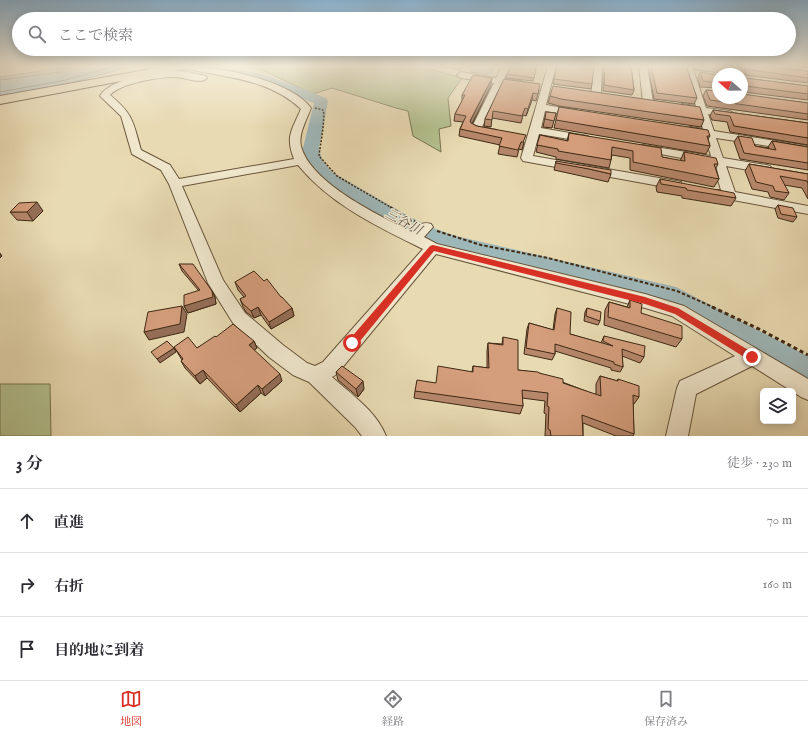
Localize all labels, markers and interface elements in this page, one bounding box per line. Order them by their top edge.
search box [12,12,796,56]
icon: search [26,23,48,45]
text: ここで検索 [58,26,133,45]
north arrow [712,68,748,104]
water label: 三谷川 [382,206,426,240]
route start [343,334,361,352]
route end [743,348,761,366]
map controls [760,388,796,424]
button: layers [760,388,796,424]
text: 3 分 [16,454,43,475]
text: 徒歩 · 230 m [727,455,792,472]
icon: ahead [16,510,38,532]
text: 70 m [767,512,792,529]
text: 直進 [54,513,84,532]
icon: right [16,574,38,596]
text: 160 m [762,576,792,593]
text: 右折 [54,577,84,596]
icon: arrive [16,638,38,660]
text: 目的地に到着 [54,641,144,660]
tab: 地図 [120,688,142,729]
tab: 経路 [382,688,404,729]
tab: 保存済み [644,688,688,729]

